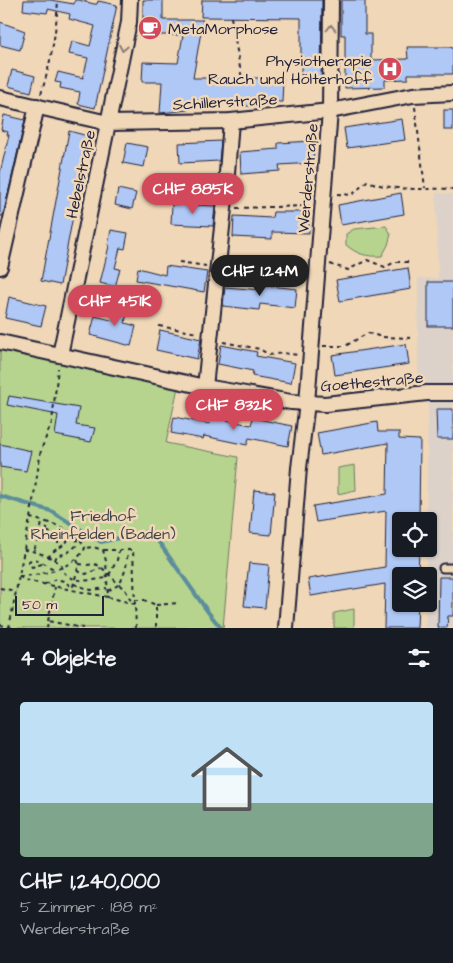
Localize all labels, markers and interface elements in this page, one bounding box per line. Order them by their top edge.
cafe icon: MetaMorphose [137,15,163,41]
place label: MetaMorphose [168,18,278,40]
one-way arrow [326,23,336,31]
one-way arrow [119,44,129,53]
place label: Physiotherapie Rauch und Hölterhoff [208,50,373,90]
hospital icon: Physiotherapie Rauch und Hölterhoff [377,56,403,82]
street label: Schillerstraße [172,88,278,116]
street label: Werderstraße [292,122,324,234]
street label: Hebelstraße [61,128,101,221]
pin: CHF 885K [141,172,245,215]
text: CHF 885K [153,178,233,200]
pin: CHF 1.24M [203,254,317,297]
text: CHF 1.24M [222,260,298,282]
pin: CHF 451K [63,284,167,327]
text: CHF 451K [79,290,151,312]
street label: Goethestraße [320,367,425,397]
pin: CHF 832K [182,388,286,431]
text: CHF 832K [196,394,272,416]
park label: Friedhof Rheinfelden (Baden) [30,505,176,545]
map controls [392,512,437,612]
button: locate [392,512,437,557]
button: layers [392,567,437,612]
scale bar [15,593,104,616]
text: 50 m [22,595,57,615]
text: 4 Objekte [20,644,116,673]
icon: filters [405,644,433,672]
icon: home [182,734,272,824]
text: CHF 1,240,000 [20,867,160,896]
text: 5 Zimmer · 188 m² [20,896,158,918]
text: Werderstraße [20,918,130,940]

